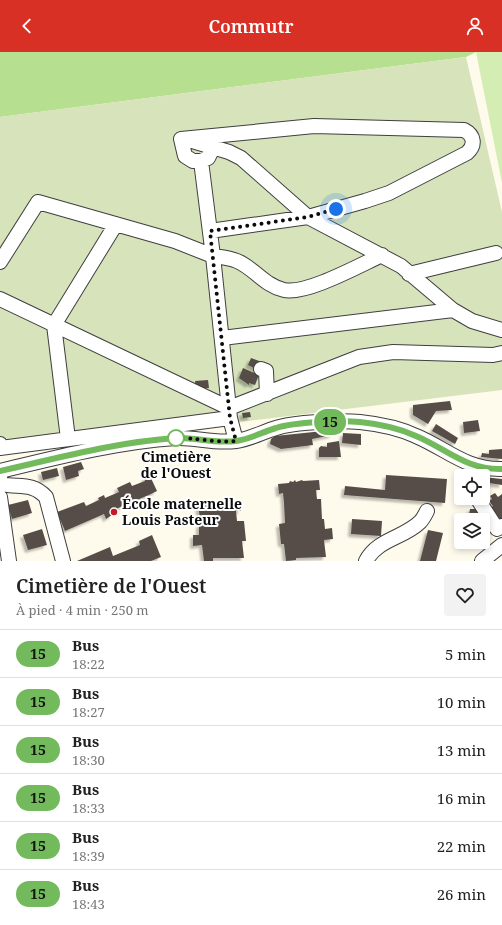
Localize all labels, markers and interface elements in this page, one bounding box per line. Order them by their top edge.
text: Commutr [208,14,294,38]
icon: back [16,15,38,37]
icon: person [464,15,486,37]
your location [326,199,346,219]
line badge: 15 [312,409,348,435]
text: 15 [322,412,338,431]
marker: Cimetière de l'Ouest [167,429,185,447]
place label: Cimetière de l'Ouest [141,447,212,482]
map controls [454,469,490,549]
button: locate [454,469,490,505]
place label: École maternelle Louis Pasteur [122,494,242,529]
marker: École maternelle Louis Pasteur [109,507,119,517]
button: layers [454,513,490,549]
text: Cimetière de l'Ouest [16,573,206,599]
button: heart [444,574,486,616]
text: À pied · 4 min · 250 m [16,601,149,619]
text: Bus [72,635,99,655]
text: 15 [30,644,46,663]
text: 5 min [445,644,486,664]
text: 18:22 [72,655,105,673]
text: Bus [72,683,99,703]
text: 15 [30,692,46,711]
text: 10 min [437,692,486,712]
text: 18:27 [72,703,105,721]
text: Bus [72,731,99,751]
text: 15 [30,740,46,759]
text: 13 min [437,740,486,760]
text: 18:30 [72,751,105,769]
text: Bus [72,779,99,799]
text: 15 [30,788,46,807]
text: 16 min [437,788,486,808]
text: 18:33 [72,799,105,817]
text: Bus [72,827,99,847]
text: 15 [30,836,46,855]
text: 22 min [437,836,486,856]
text: 18:39 [72,847,105,865]
text: Bus [72,875,99,895]
text: 15 [30,884,46,903]
text: 26 min [437,884,486,904]
text: 18:43 [72,895,105,913]

